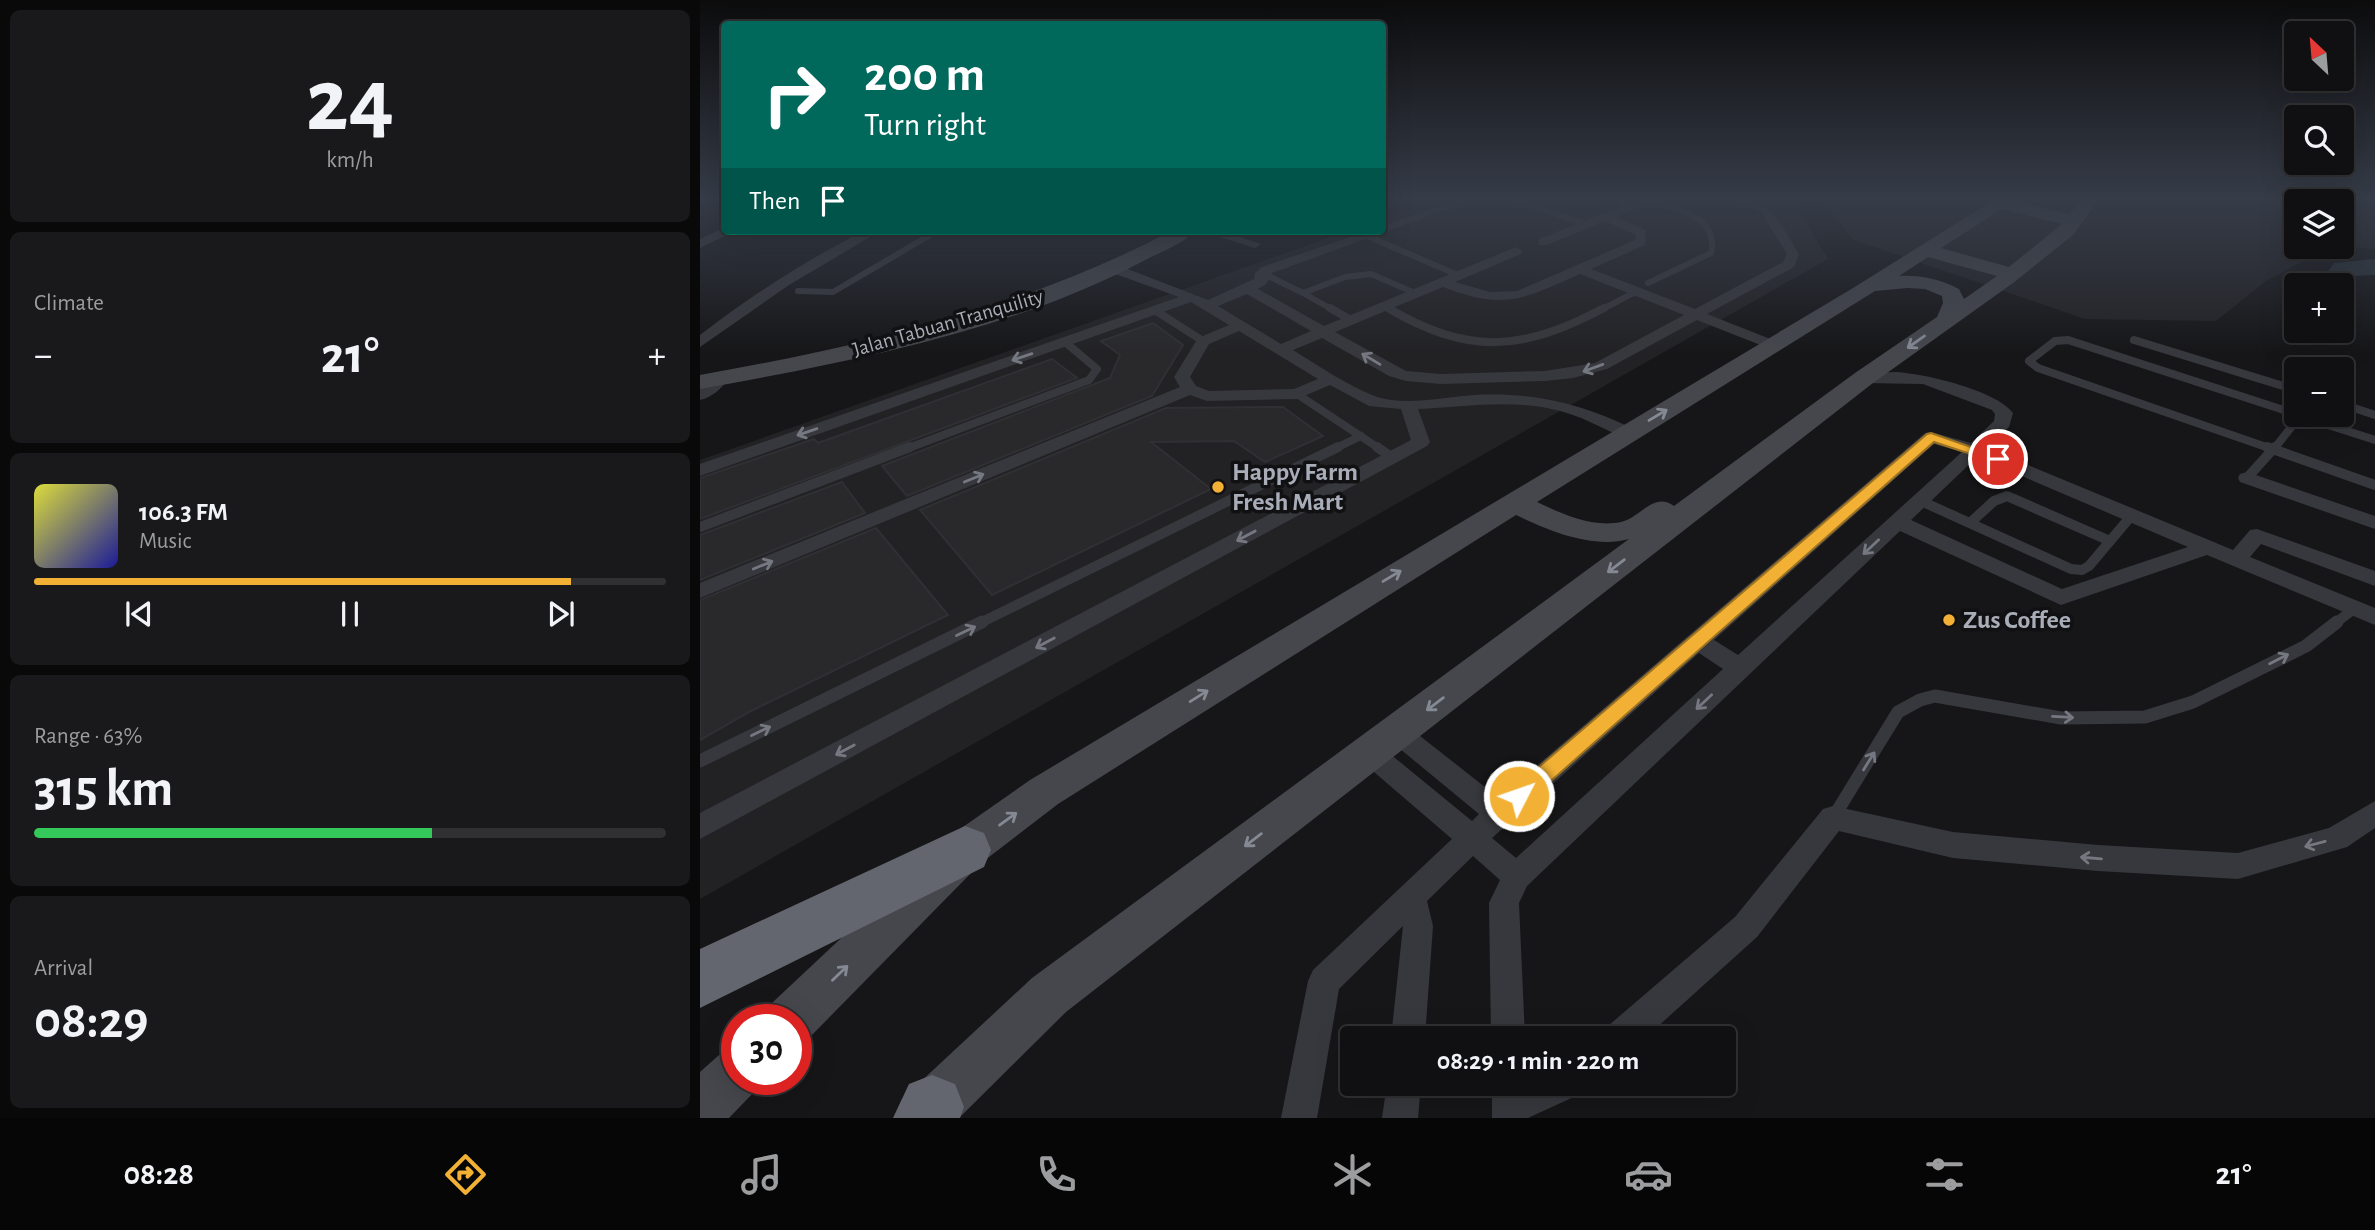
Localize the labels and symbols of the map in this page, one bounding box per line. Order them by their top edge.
north arrow [2284,21,2354,91]
street label: Jalan Tabuan Tranquility [850,286,1046,360]
one-way arrow [1907,335,1926,349]
one-way arrow [1011,352,1033,364]
one-way arrow [1362,352,1382,366]
one-way arrow [1583,363,1605,375]
one-way arrow [1647,407,1667,421]
one-way arrow [797,427,819,439]
pin [1968,429,2028,489]
place label: Happy Farm Fresh Mart [1232,459,1358,515]
one-way arrow [962,471,984,484]
marker: Happy Farm Fresh Mart [1210,479,1226,495]
one-way arrow [1237,530,1257,544]
one-way arrow [1862,539,1880,555]
one-way arrow [752,557,773,570]
one-way arrow [1607,559,1626,574]
one-way arrow [1382,569,1402,583]
place label: Zus Coffee [1963,607,2071,633]
marker: Zus Coffee [1941,612,1957,628]
one-way arrow [955,623,976,637]
one-way arrow [1036,636,1056,650]
one-way arrow [2268,652,2289,666]
one-way arrow [1188,689,1208,703]
one-way arrow [1696,693,1713,710]
one-way arrow [1426,697,1445,711]
one-way arrow [2052,711,2074,724]
one-way arrow [750,724,771,737]
one-way arrow [835,743,855,757]
one-way arrow [1862,751,1876,771]
position arrow [1482,759,1556,833]
one-way arrow [998,812,1016,827]
one-way arrow [1244,833,1263,848]
one-way arrow [2304,839,2326,852]
one-way arrow [2080,851,2103,864]
one-way arrow [831,964,848,981]
speed limit sign: 30 [721,1004,812,1095]

